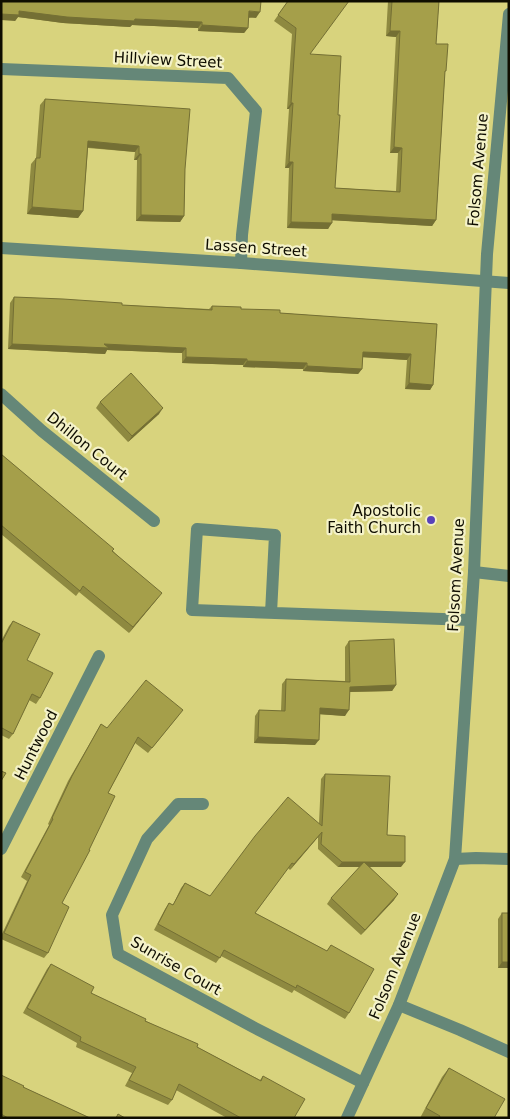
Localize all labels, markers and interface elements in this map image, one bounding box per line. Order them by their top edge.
street label: Hillview Street [113,48,223,72]
street label: Folsom Avenue [464,113,492,227]
street label: Lassen Street [204,235,308,261]
street label: Dhillon Court [43,408,131,484]
place label: Apostolic Faith Church [327,502,421,537]
marker: Apostolic Faith Church [425,514,437,526]
street label: Folsom Avenue [444,518,468,632]
street label: Huntwood [11,707,61,783]
street label: Folsom Avenue [365,910,425,1022]
street label: Sunrise Court [127,933,225,999]

